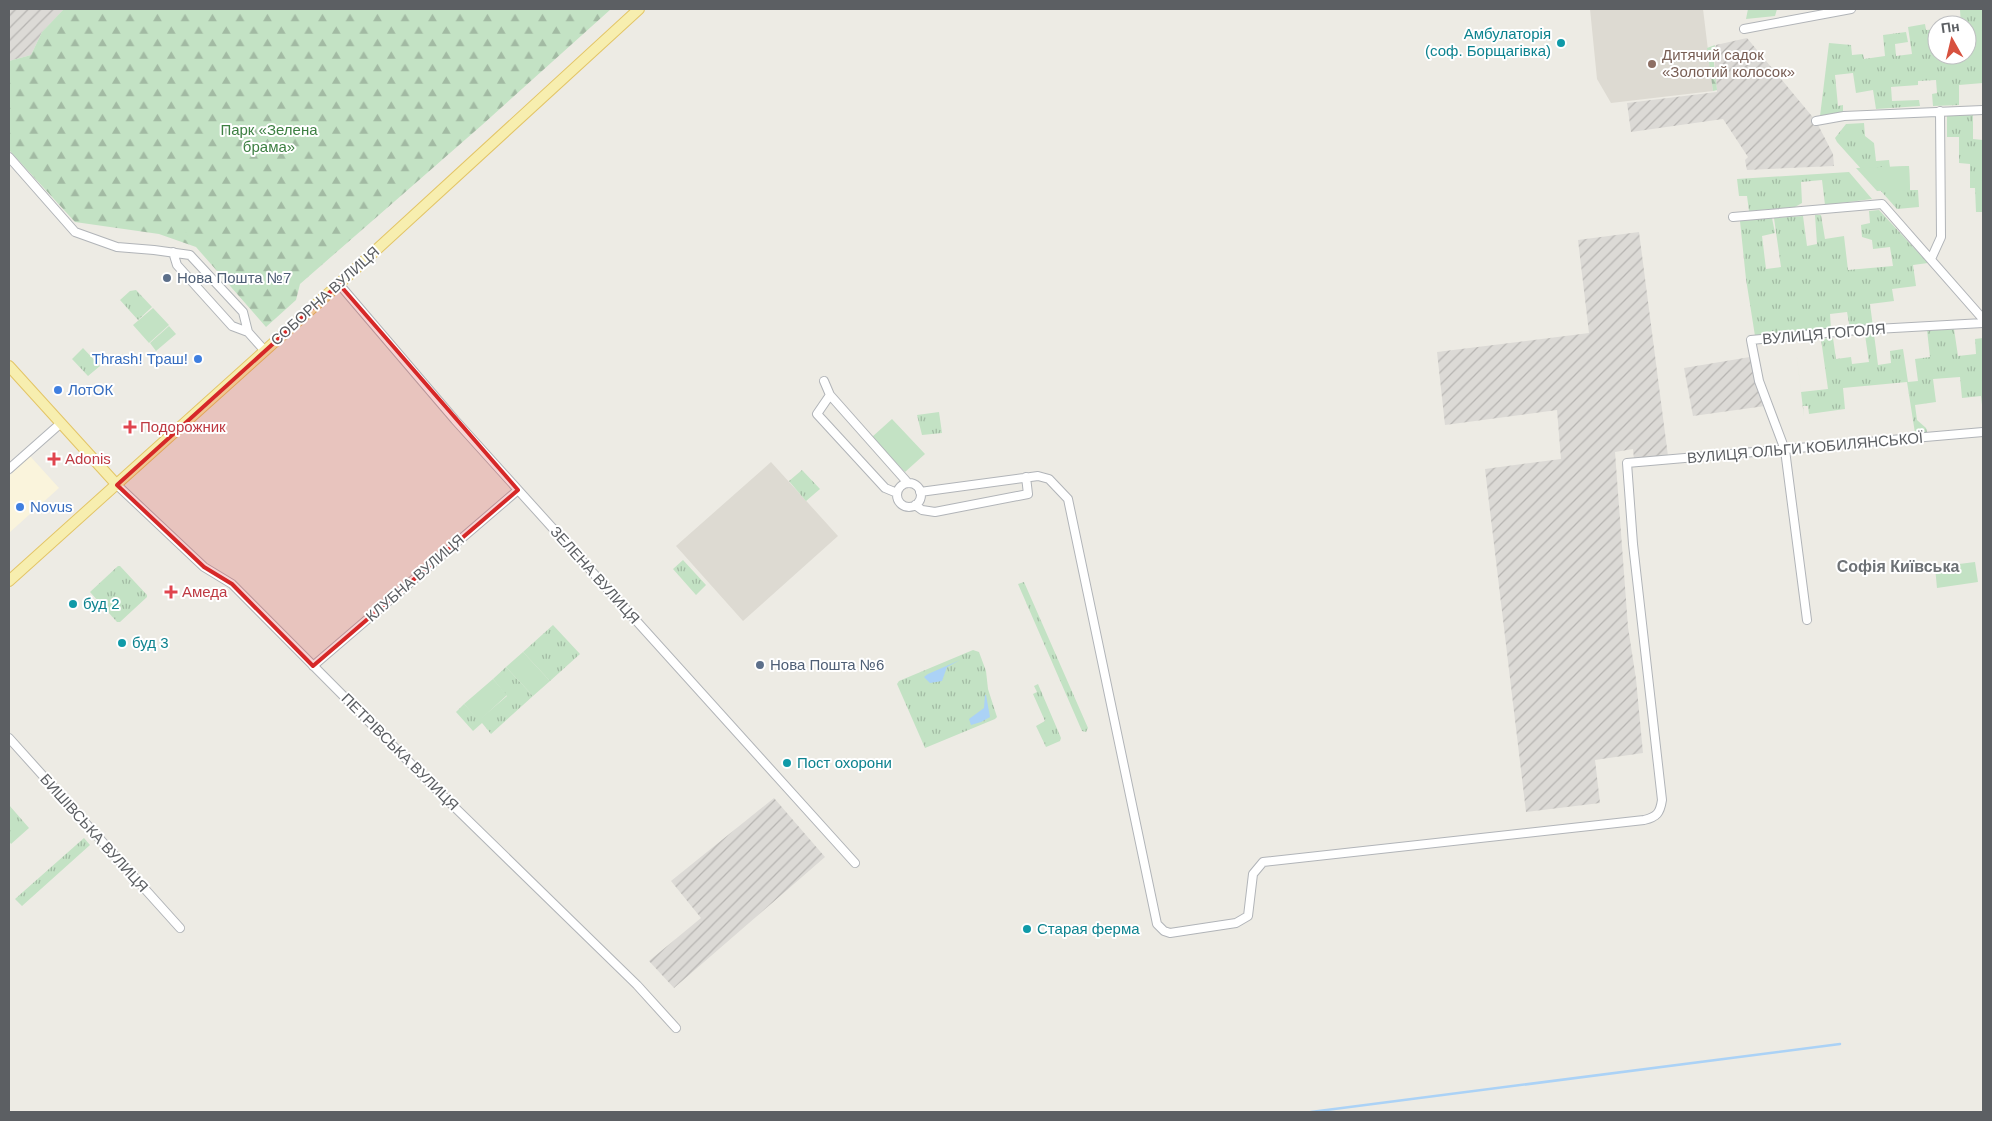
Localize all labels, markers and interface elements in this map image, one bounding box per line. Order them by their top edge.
north arrow [1927,15,1977,65]
text: Пн [1940,18,1960,36]
place label: Амбулаторія (соф. Борщагівка) [1425,25,1551,59]
marker: Амбулаторія (соф. Борщагівка) [1555,37,1567,49]
place label: Дитячий садок «Золотий колосок» [1662,46,1795,80]
marker: Дитячий садок «Золотий колосок» [1646,58,1658,70]
park label: Парк «Зелена брама» [220,121,318,155]
street label: СОБОРНА ВУЛИЦЯ [267,243,382,349]
place label: Нова Пошта №7 [177,269,291,286]
marker: Нова Пошта №7 [161,272,173,284]
street label: ВУЛИЦЯ ГОГОЛЯ [1762,320,1886,347]
place label: Thrash! Траш! [92,350,188,367]
marker: Thrash! Траш! [192,353,204,365]
place label: ЛотОК [68,381,113,398]
marker: ЛотОК [52,384,64,396]
place label: Подорожник [140,418,226,435]
marker: Подорожник [124,421,136,433]
street label: ВУЛИЦЯ ОЛЬГИ КОБИЛЯНСЬКОЇ [1686,429,1925,466]
place label: Adonis [65,450,111,467]
marker: Adonis [47,452,61,466]
place label: Novus [30,498,73,515]
marker: Novus [14,501,26,513]
street label: ЗЕЛЕНА ВУЛИЦЯ [547,523,644,627]
street label: КЛУБНА ВУЛИЦЯ [362,531,467,625]
district label: Софія Київська [1837,558,1959,575]
place label: Амеда [182,583,228,600]
marker: Амеда [164,585,178,599]
place label: буд 2 [83,595,120,612]
marker: буд 2 [67,598,79,610]
place label: буд 3 [132,634,169,651]
marker: буд 3 [116,637,128,649]
place label: Нова Пошта №6 [770,656,884,673]
marker: Нова Пошта №6 [754,659,766,671]
street label: ПЕТРІВСЬКА ВУЛИЦЯ [338,690,462,814]
place label: Пост охорони [797,754,892,771]
marker: Пост охорони [781,757,793,769]
street label: БИШІВСЬКА ВУЛИЦЯ [37,770,152,895]
place label: Старая ферма [1037,920,1140,937]
marker: Старая ферма [1021,923,1033,935]

